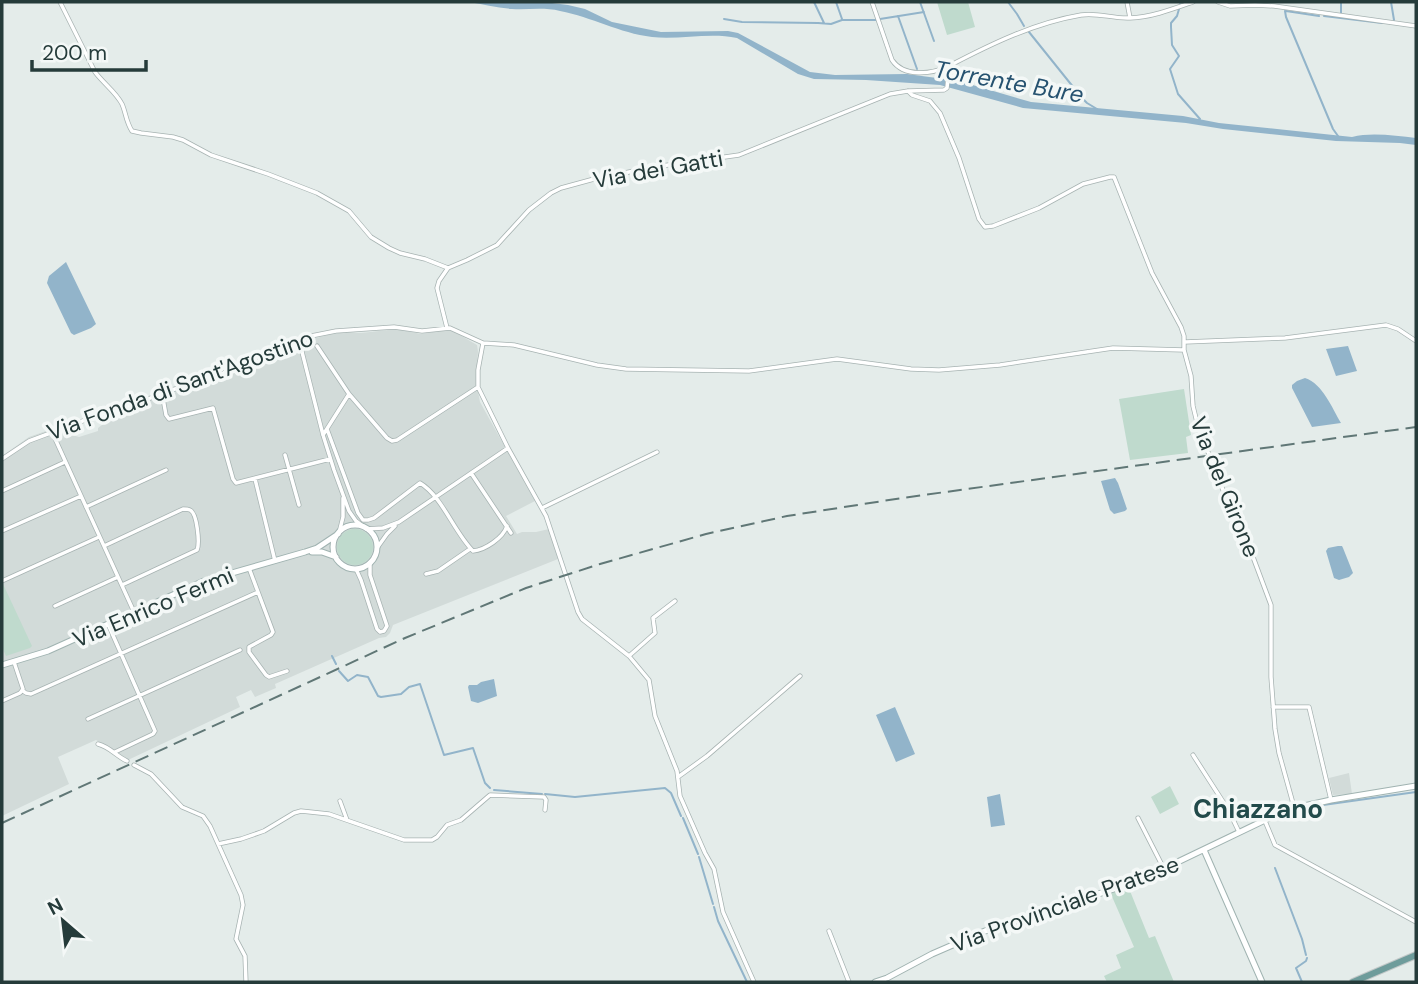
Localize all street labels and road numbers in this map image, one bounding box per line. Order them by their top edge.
street label: Via dei Gatti [590,143,726,195]
street label: Via Fonda di Sant'Agostino [43,323,317,447]
street label: Via del Girone [1183,412,1267,562]
street label: Via Enrico Fermi [68,560,238,654]
street label: Via Provinciale Pratese [947,849,1183,959]

